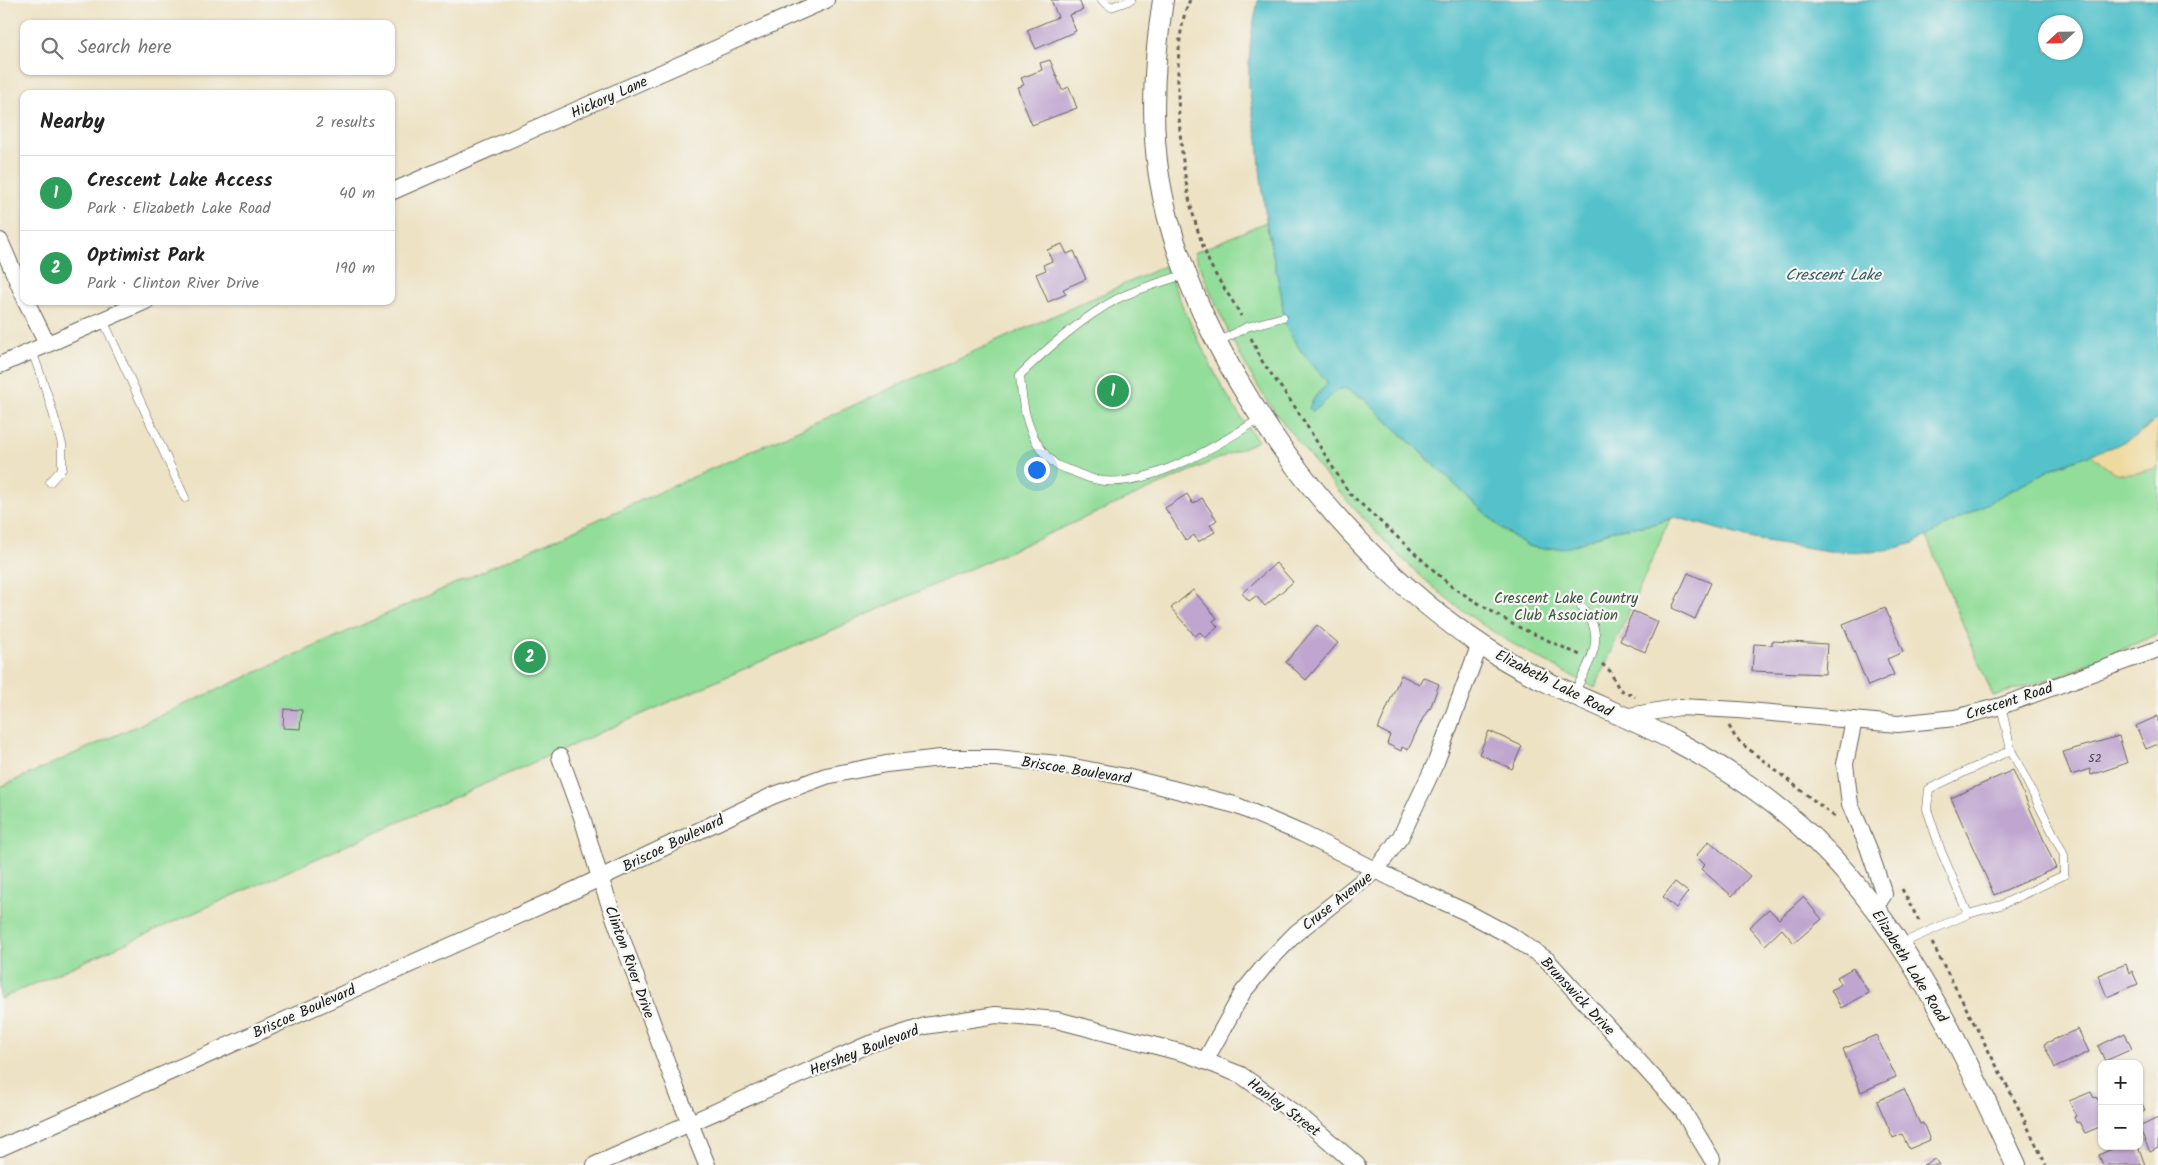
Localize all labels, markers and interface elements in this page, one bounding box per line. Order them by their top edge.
north arrow [2038,15,2083,60]
search box [20,20,395,75]
text: Search here [78,33,172,63]
icon: search [38,34,66,62]
street label: Hickory Lane [567,70,652,126]
text: Nearby [40,106,105,139]
text: 2 results [315,110,375,135]
text: Crescent Lake Access [87,166,272,196]
text: 1 [54,181,58,206]
text: 40 m [339,181,375,206]
text: Park · Elizabeth Lake Road [87,196,270,221]
text: Optimist Park [87,241,204,271]
text: 2 [51,256,61,281]
text: 190 m [335,256,375,281]
water label: Crescent Lake [1785,263,1882,288]
text: Park · Clinton River Drive [87,271,259,296]
pin: 1 [1097,372,1129,410]
your location [1024,457,1050,483]
park label: Crescent Lake Country Club Association [1494,587,1639,628]
pin: 2 [514,638,546,676]
street label: Elizabeth Lake Road [1491,644,1617,724]
street label: Crescent Road [1963,676,2056,727]
house number: 52 [2088,749,2102,768]
street label: Briscoe Boulevard [1019,750,1133,792]
street label: Briscoe Boulevard [619,809,729,879]
street label: Cruse Avenue [1297,866,1378,937]
street label: Clinton River Drive [598,903,661,1022]
street label: Elizabeth Lake Road [1865,905,1954,1028]
street label: Brunswick Drive [1534,952,1621,1042]
street label: Briscoe Boulevard [249,978,360,1045]
street label: Hershey Boulevard [806,1019,923,1083]
map controls [2098,1060,2143,1150]
button: + [2098,1060,2143,1105]
street label: Hanley Street [1242,1072,1325,1144]
button: − [2098,1105,2143,1150]

